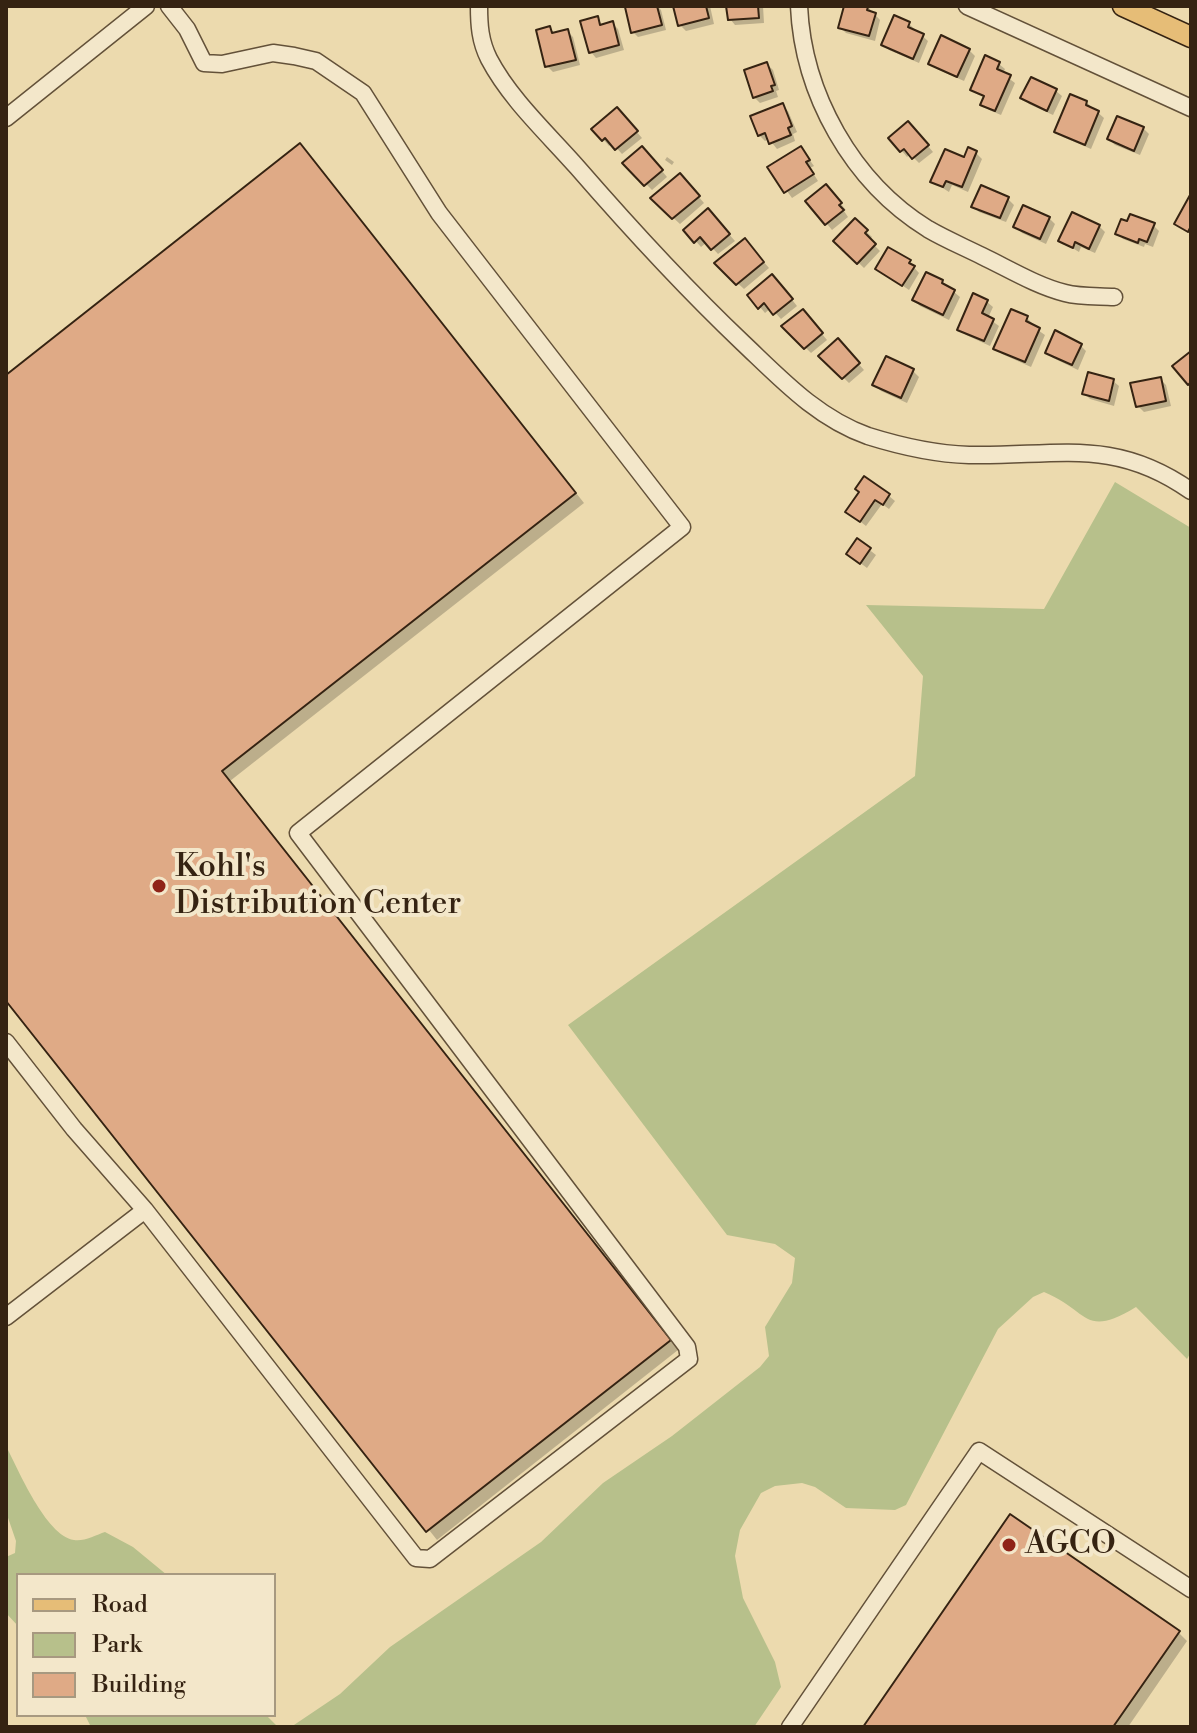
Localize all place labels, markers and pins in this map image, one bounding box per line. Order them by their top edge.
place label: Kohl's Distribution Center [175,849,461,924]
marker: Kohl's Distribution Center [150,877,168,895]
place label: AGCO [1025,1526,1116,1564]
marker: AGCO [1000,1536,1018,1554]

